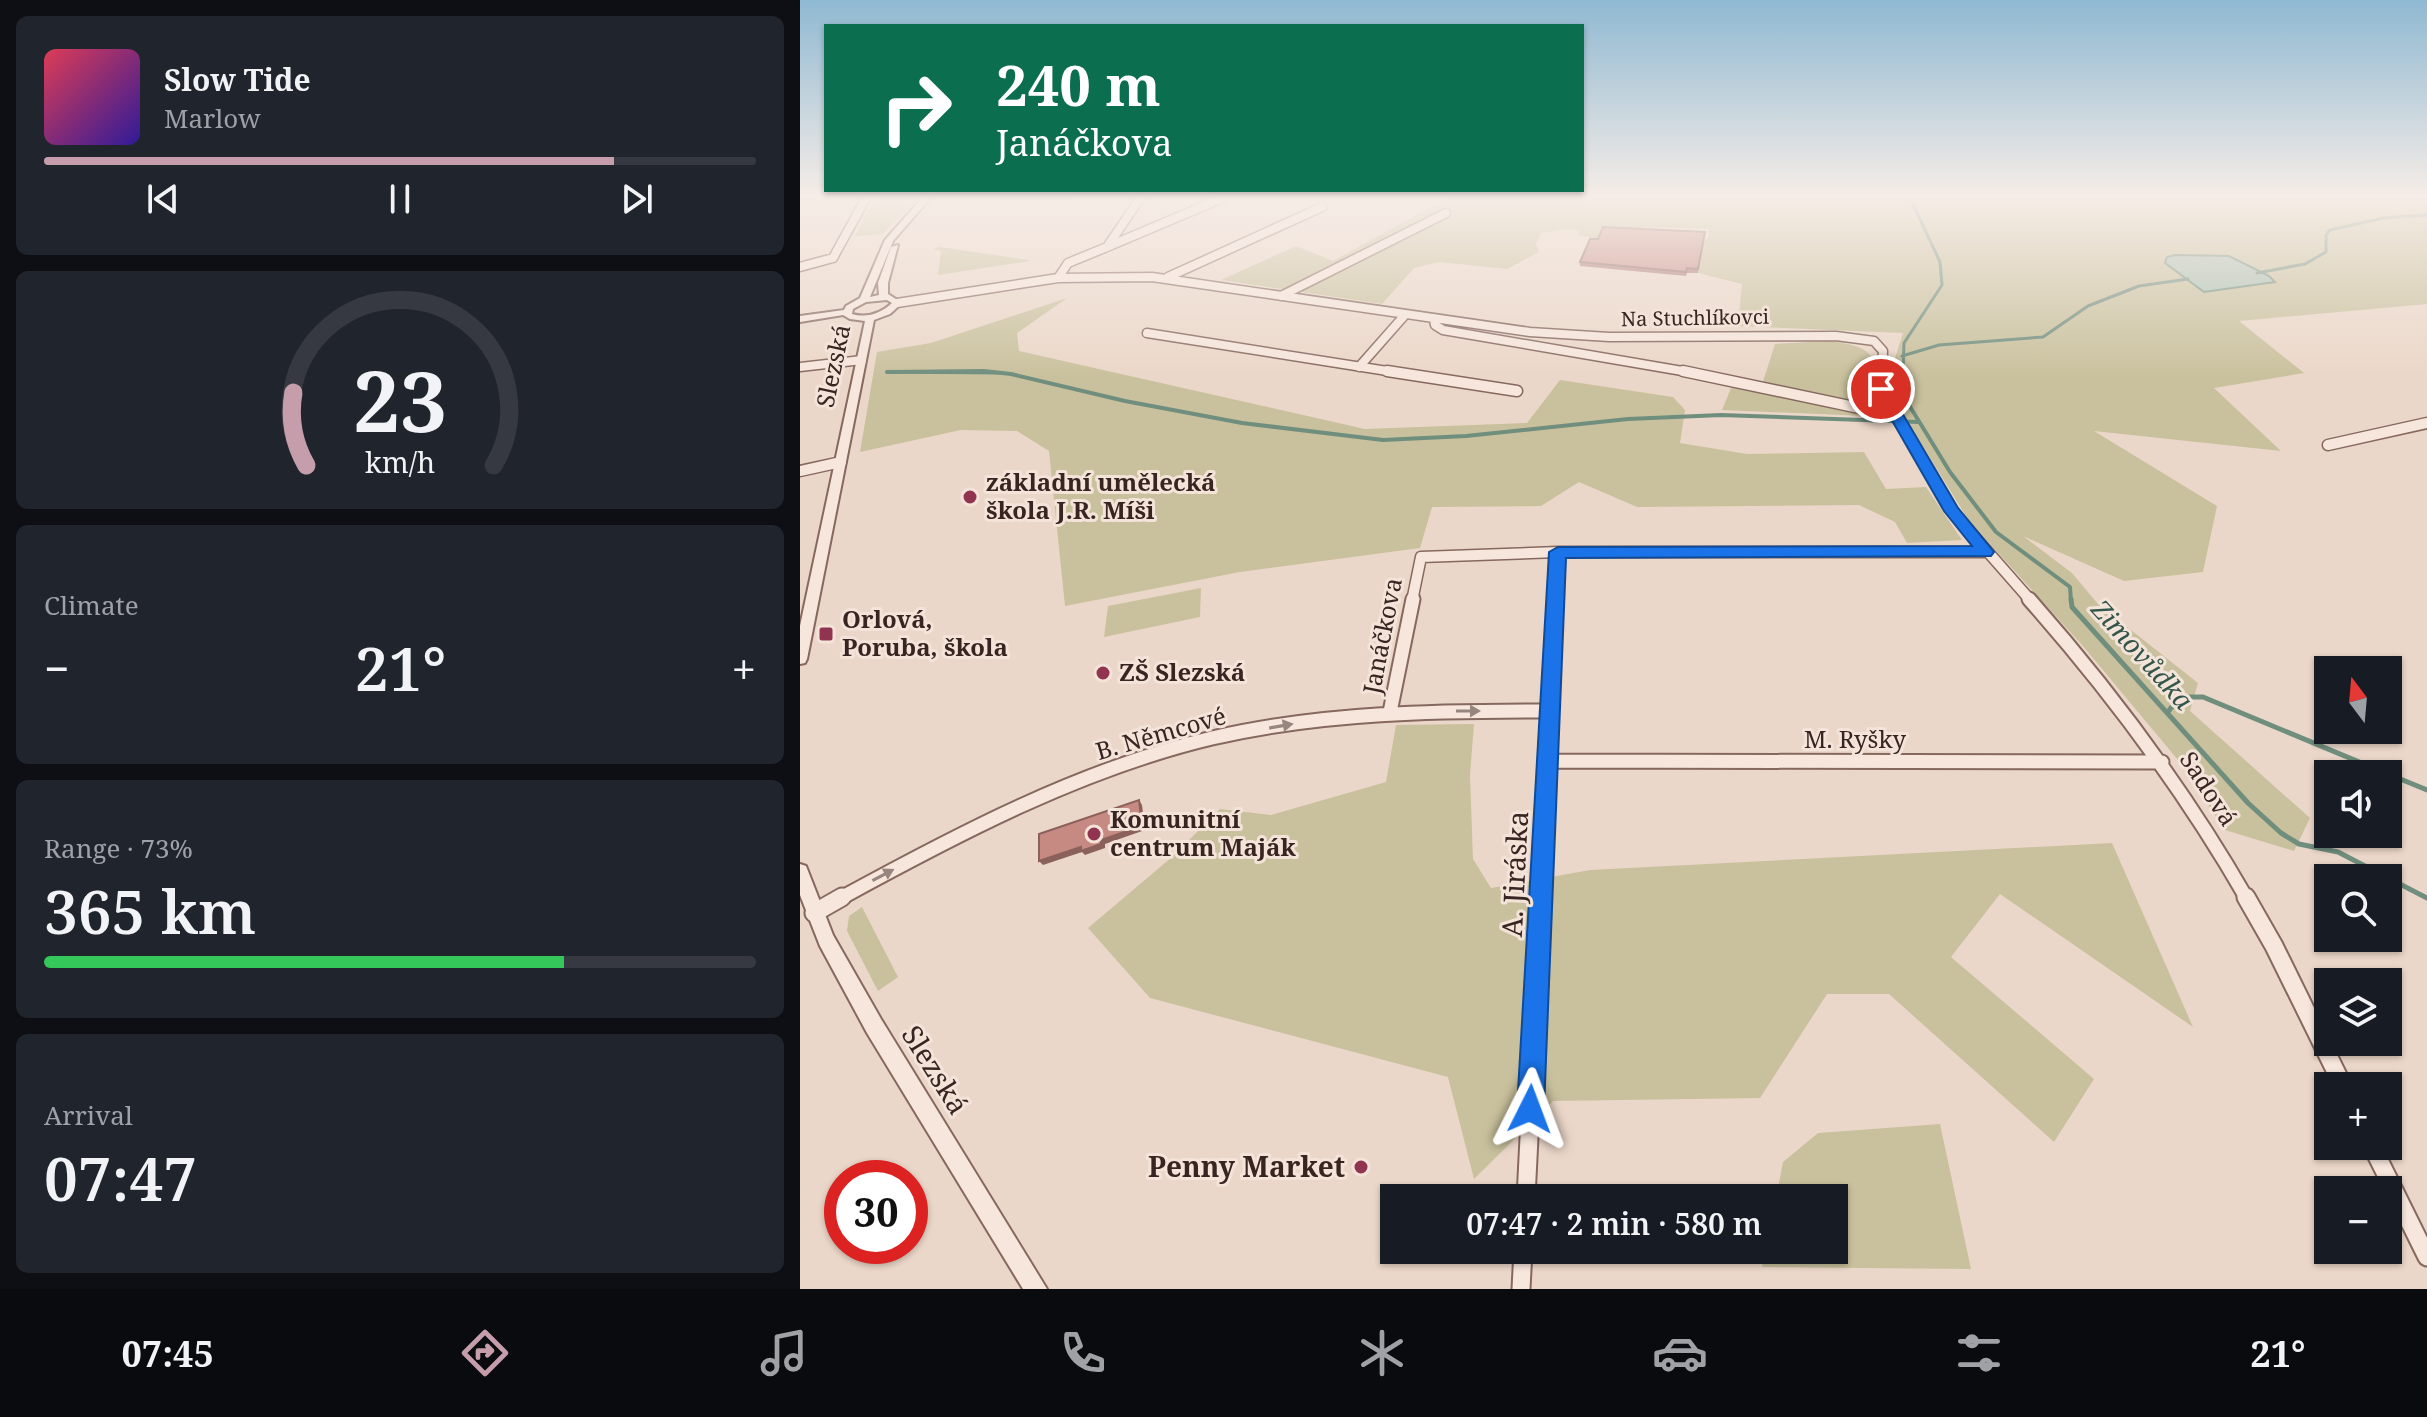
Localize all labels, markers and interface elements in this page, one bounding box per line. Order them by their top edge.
text: 240 m [996,46,1161,122]
icon: right [864,56,968,160]
text: Slow Tide [164,59,311,100]
text: Marlow [164,100,261,136]
text: Janáčkova [996,118,1173,167]
icon: previous [141,177,185,221]
icon: pause [378,177,422,221]
icon: next [615,177,659,221]
street label: Na Stuchlíkovci [1621,303,1770,332]
street label: Slezská [808,321,857,410]
text: 23 [353,342,447,455]
pin [1847,355,1915,423]
icon: arrive [1859,367,1903,411]
text: km/h [365,442,435,481]
place label: základní umělecká škola J.R. Míši [986,465,1215,526]
marker: základní umělecká škola J.R. Míši [961,488,979,506]
street label: Janáčkova [1354,575,1409,698]
text: Climate [44,587,139,623]
water label: Zimovůdka [2083,591,2202,717]
place label: Orlová, Poruba, škola [842,602,1008,663]
marker: Orlová, Poruba, škola [817,625,835,643]
text: 21° [355,627,446,709]
text: − [44,638,69,698]
text: + [731,638,756,698]
place label: ZŠ Slezská [1119,655,1245,688]
north arrow [2314,656,2402,744]
map controls [2314,656,2402,1264]
marker: ZŠ Slezská [1094,664,1112,682]
street label: B. Němcové [1092,698,1230,767]
one-way arrow [1456,705,1481,717]
one-way arrow [1269,719,1294,731]
street label: M. Ryšky [1804,722,1906,755]
street label: Sadová [2173,745,2246,832]
button: sound [2314,760,2402,848]
place label: Komunitní centrum Maják [1110,802,1296,863]
street label: A. Jiráska [1492,810,1536,938]
marker: Komunitní centrum Maják [1085,825,1103,843]
text: Range · 73% [44,830,193,866]
button: search [2314,864,2402,952]
one-way arrow [871,869,894,882]
text: 365 km [44,870,256,952]
button: layers [2314,968,2402,1056]
street label: Slezská [894,1018,978,1121]
position arrow [1488,1067,1572,1151]
button: + [2314,1072,2402,1160]
text: Arrival [44,1097,133,1133]
text: 07:47 [44,1137,197,1219]
place label: Penny Market [1148,1147,1345,1185]
marker: Penny Market [1352,1158,1370,1176]
speed limit sign: 30 [824,1160,928,1264]
button: − [2314,1176,2402,1264]
text: 07:47 · 2 min · 580 m [1466,1203,1762,1244]
icon: directions [457,1325,513,1381]
icon: music [756,1325,812,1381]
icon: phone [1055,1325,1111,1381]
icon: climate [1354,1325,1410,1381]
icon: car [1652,1325,1708,1381]
icon: filters [1951,1325,2007,1381]
text: 07:45 [121,1329,214,1378]
text: 21° [2250,1329,2305,1378]

